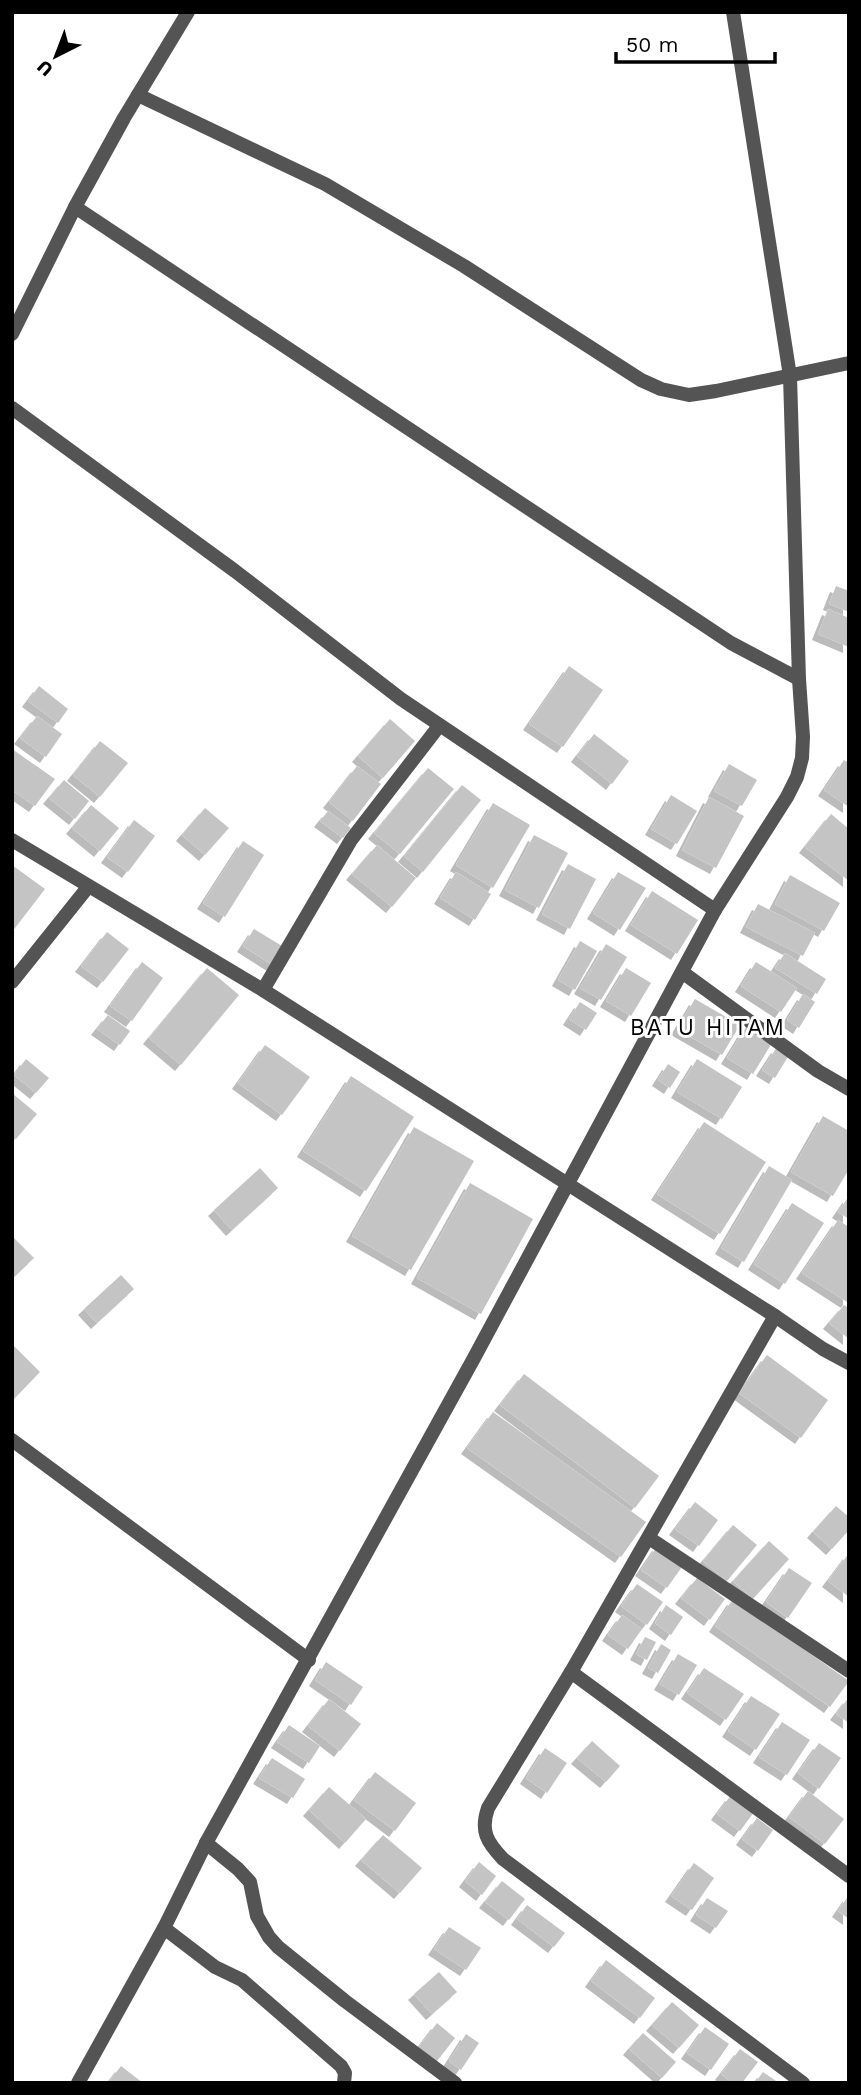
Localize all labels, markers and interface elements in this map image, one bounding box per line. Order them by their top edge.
north arrow [21,21,91,91]
scale bar [616,21,775,65]
text: 50 m [626,32,678,57]
text: U [32,55,58,81]
district label: BATU HITAM [630,1014,786,1041]

